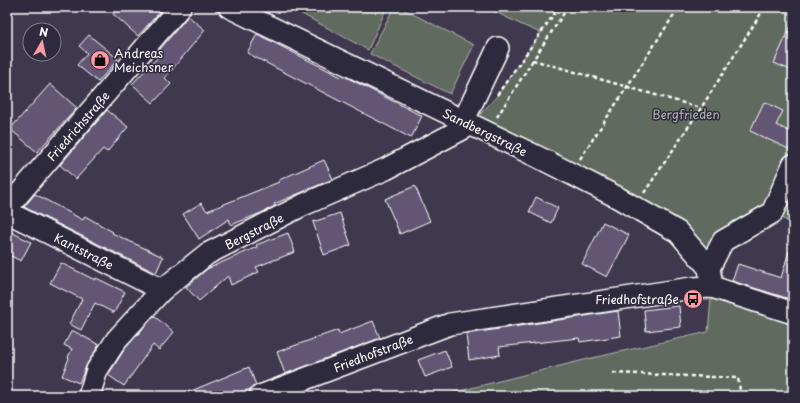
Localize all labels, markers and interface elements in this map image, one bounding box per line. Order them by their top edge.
north arrow [22,22,62,62]
text: N [38,23,50,41]
place label: Andreas Meichsner [114,44,174,76]
shop icon: Andreas Meichsner [89,49,111,71]
street label: Friedrichstraße [42,87,114,165]
street label: Sandbergstraße [440,104,530,160]
park label: Bergfrieden [652,105,720,123]
street label: Bergstraße [221,208,287,254]
street label: Kantstraße [51,228,117,274]
bus stop icon: Friedhofstraße [682,288,704,310]
place label: Friedhofstraße [595,290,679,308]
street label: Friedhofstraße [331,330,415,376]

